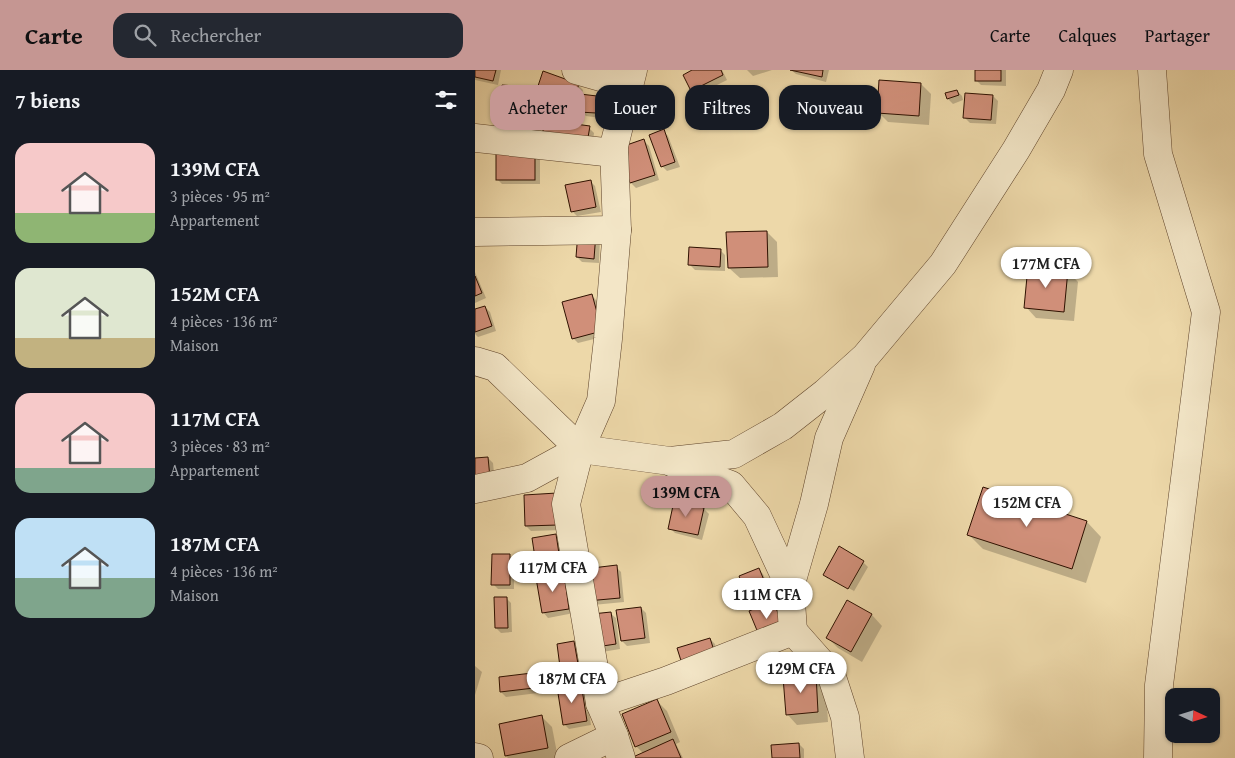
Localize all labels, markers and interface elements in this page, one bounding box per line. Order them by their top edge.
search box [113,13,463,58]
text: Carte [25,18,83,53]
icon: search [131,21,159,49]
text: Rechercher [171,21,261,49]
text: Carte [990,22,1031,49]
text: Calques [1059,22,1117,49]
text: Partager [1145,22,1210,49]
text: 7 biens [15,85,80,116]
chip: Acheter [490,85,585,130]
chip: Louer [595,85,675,130]
chip: Filtres [685,85,769,130]
chip: Nouveau [779,85,881,130]
icon: filters [432,86,460,114]
text: 139M CFA [170,153,260,184]
icon: home [55,163,115,223]
text: 3 pièces · 95 m² [170,184,270,208]
text: Appartement [170,208,260,232]
pin: 177M CFA [994,246,1098,289]
text: 177M CFA [1012,251,1080,275]
text: 152M CFA [170,278,260,309]
icon: home [55,288,115,348]
text: 4 pièces · 136 m² [170,309,278,333]
text: Maison [170,333,219,357]
text: 117M CFA [170,403,260,434]
icon: home [55,413,115,473]
text: 3 pièces · 83 m² [170,434,270,458]
text: Appartement [170,458,260,482]
pin: 139M CFA [634,476,738,518]
text: 139M CFA [652,480,720,504]
pin: 152M CFA [975,486,1079,528]
text: 152M CFA [993,490,1061,514]
text: 187M CFA [170,528,260,559]
icon: home [55,538,115,598]
pin: 117M CFA [501,550,605,593]
text: 117M CFA [519,555,587,579]
text: 4 pièces · 136 m² [170,559,278,583]
pin: 111M CFA [715,578,819,620]
text: 111M CFA [733,582,801,606]
text: Maison [170,583,219,607]
pin: 129M CFA [749,652,853,694]
text: 129M CFA [767,656,835,680]
pin: 187M CFA [520,662,624,704]
text: 187M CFA [538,666,606,690]
north arrow [1165,688,1220,742]
map controls [1165,688,1220,743]

